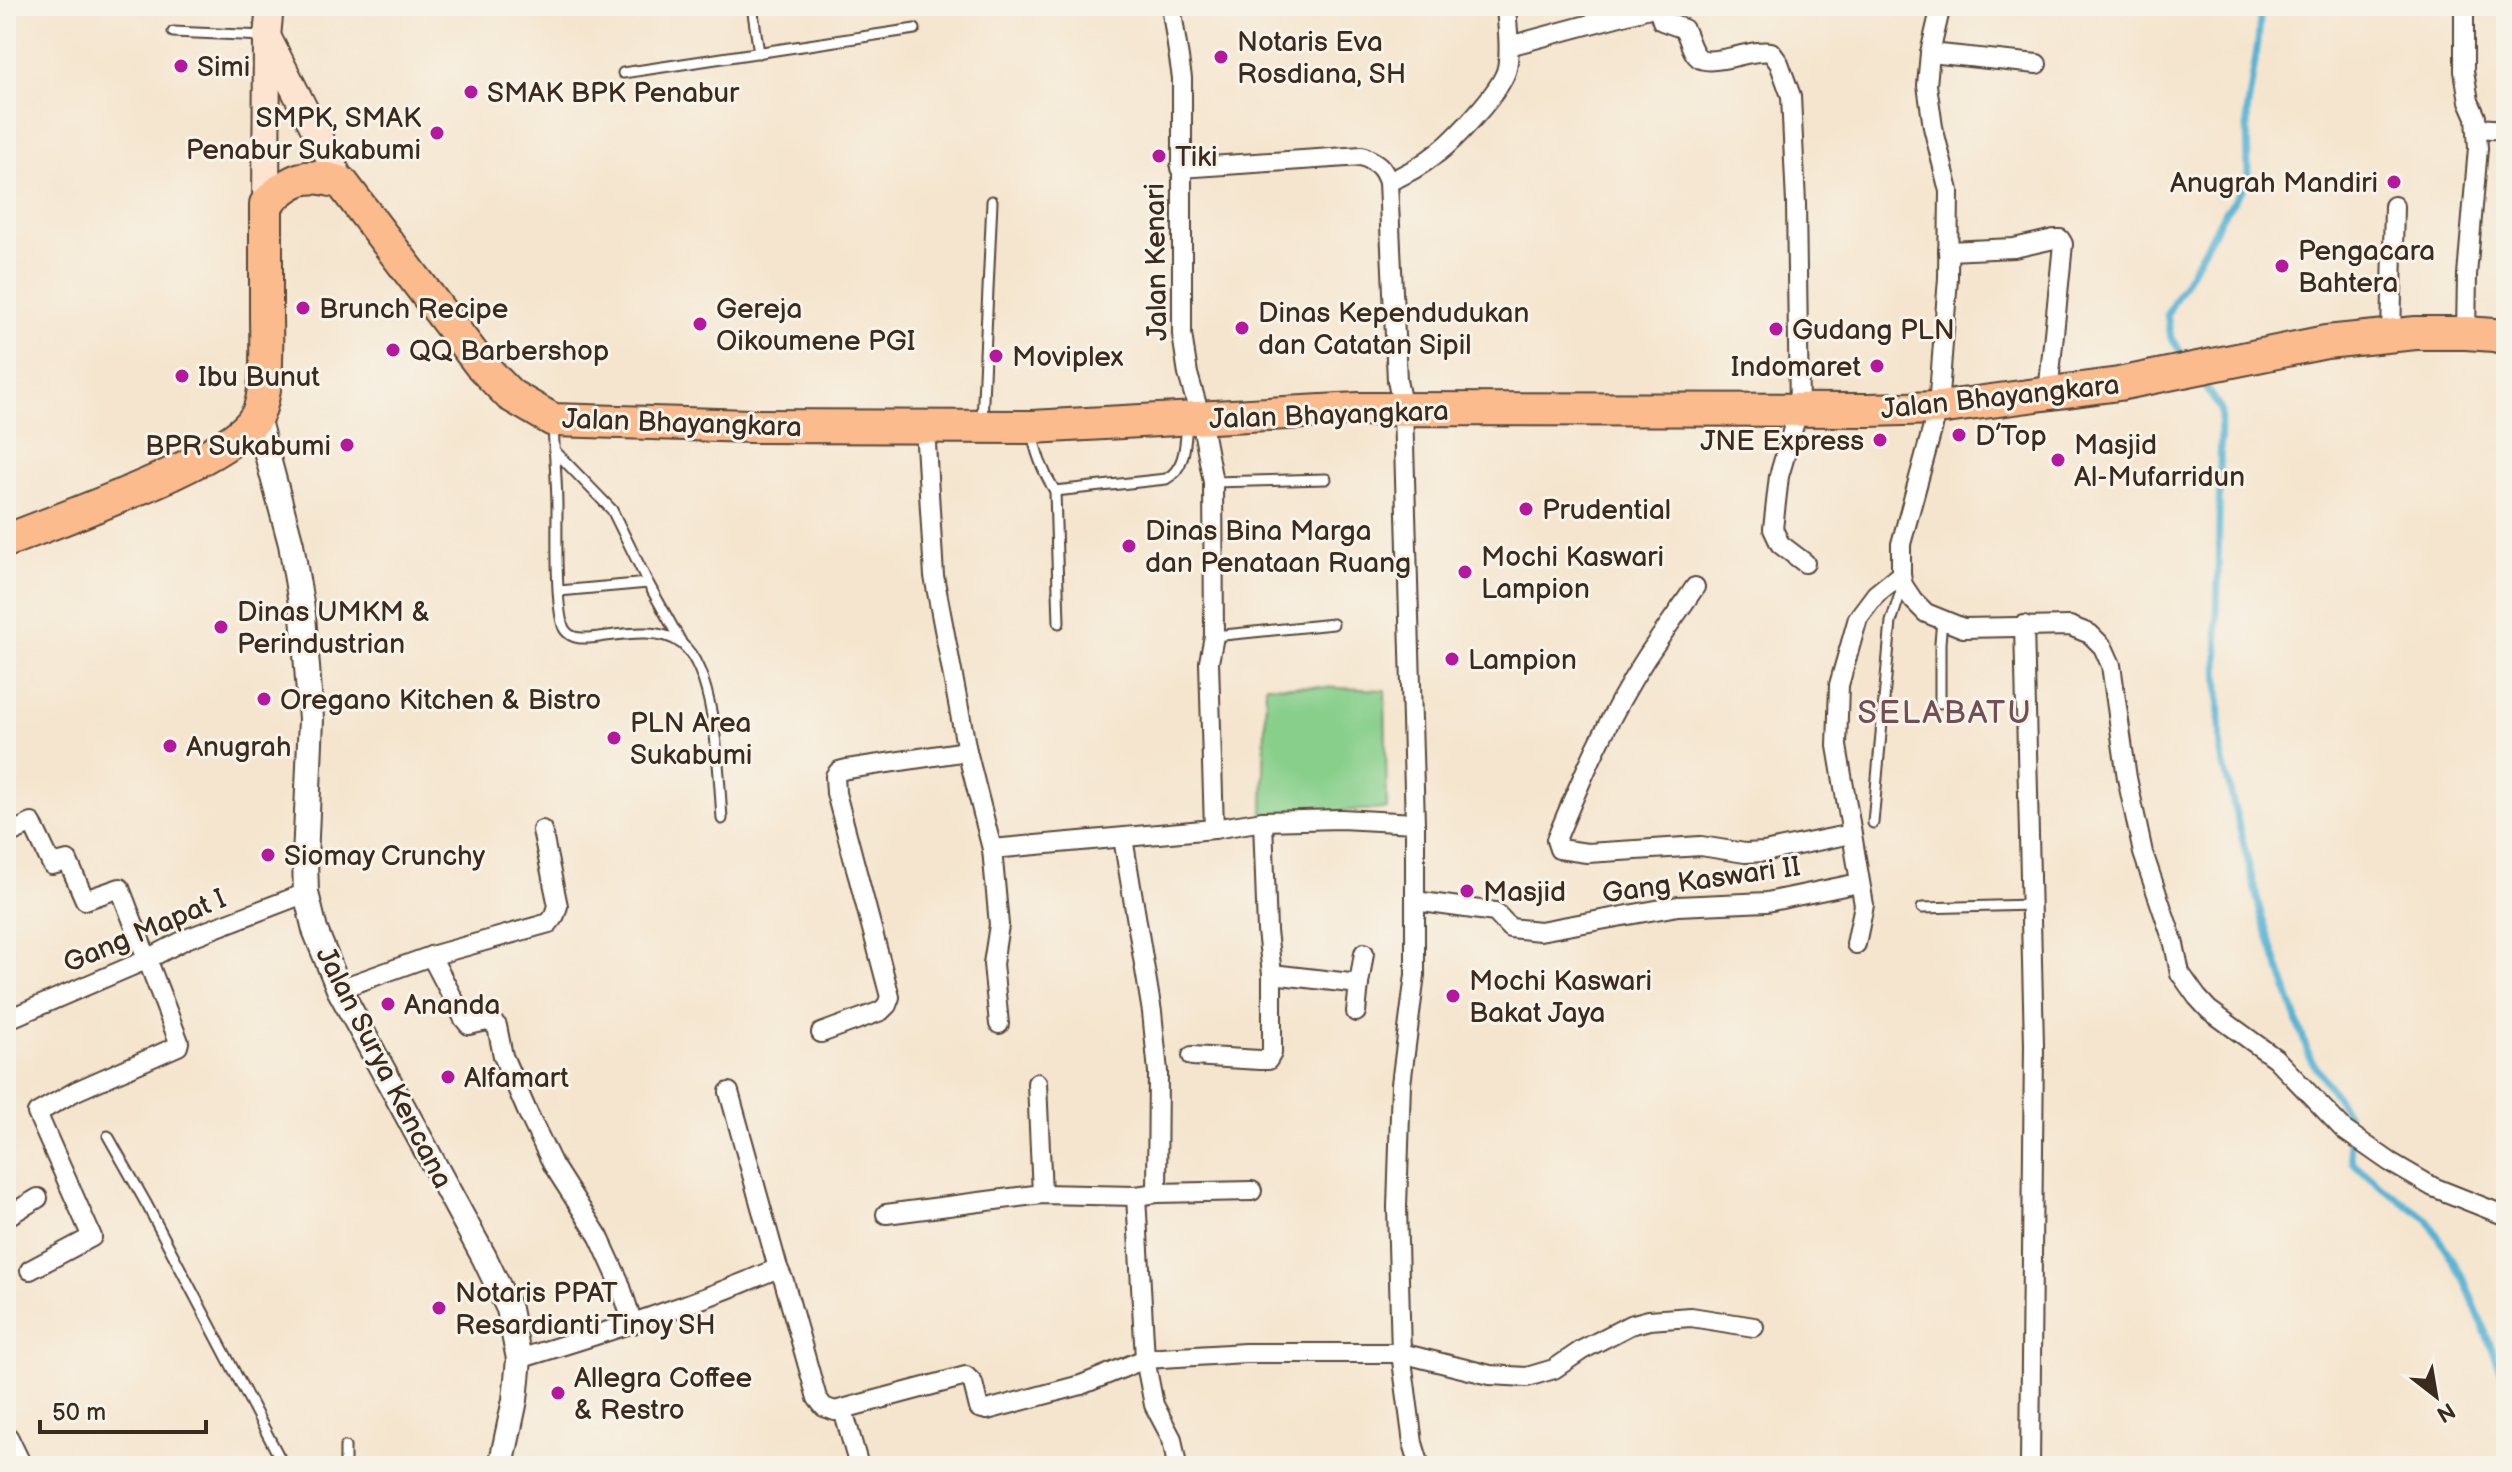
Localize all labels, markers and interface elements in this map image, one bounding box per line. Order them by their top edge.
place label: Notaris Eva Rosdiana, SH [1237,26,1406,91]
marker: Notaris Eva Rosdiana, SH [1212,48,1230,66]
place label: Simi [197,51,250,84]
marker: Simi [172,57,190,75]
place label: SMAK BPK Penabur [487,77,740,110]
marker: SMAK BPK Penabur [462,83,480,101]
place label: SMPK, SMAK Penabur Sukabumi [186,102,422,167]
marker: SMPK, SMAK Penabur Sukabumi [428,124,446,142]
place label: Tiki [1175,141,1218,174]
marker: Tiki [1150,147,1168,165]
place label: Anugrah Mandiri [2170,167,2378,200]
marker: Anugrah Mandiri [2385,173,2403,191]
street label: Jalan Kenari [1139,183,1174,341]
place label: Pengacara Bahtera [2298,235,2435,300]
marker: Pengacara Bahtera [2273,257,2291,275]
place label: Brunch Recipe [319,293,508,326]
place label: Gereja Oikoumene PGI [716,293,915,358]
place label: Dinas Kependudukan dan Catatan Sipil [1258,297,1529,362]
marker: Brunch Recipe [294,299,312,317]
place label: Gudang PLN [1792,314,1955,347]
marker: Gereja Oikoumene PGI [691,315,709,333]
marker: Dinas Kependudukan dan Catatan Sipil [1233,319,1251,337]
marker: Gudang PLN [1767,320,1785,338]
place label: QQ Barbershop [409,335,609,368]
marker: QQ Barbershop [384,341,402,359]
place label: Moviplex [1012,341,1124,374]
marker: Moviplex [987,347,1005,365]
place label: Indomaret [1731,351,1861,384]
marker: Indomaret [1868,357,1886,375]
place label: Ibu Bunut [198,361,320,394]
marker: Ibu Bunut [173,367,191,385]
street label: Jalan Bhayangkara [1879,369,2121,426]
street label: Jalan Bhayangkara [1209,395,1449,436]
street label: Jalan Bhayangkara [562,403,802,444]
place label: D’Top [1975,420,2047,453]
place label: JNE Express [1700,425,1864,458]
marker: D’Top [1950,426,1968,444]
place label: Masjid Al-Mufarridun [2074,429,2245,494]
place label: BPR Sukabumi [145,430,331,463]
marker: JNE Express [1871,431,1889,449]
marker: BPR Sukabumi [338,436,356,454]
marker: Masjid Al-Mufarridun [2049,451,2067,469]
place label: Prudential [1542,494,1671,527]
marker: Prudential [1517,500,1535,518]
place label: Dinas Bina Marga dan Penataan Ruang [1145,515,1411,580]
marker: Dinas Bina Marga dan Penataan Ruang [1120,537,1138,555]
place label: Mochi Kaswari Lampion [1481,541,1664,606]
marker: Mochi Kaswari Lampion [1456,563,1474,581]
place label: Dinas UMKM & Perindustrian [237,596,430,661]
marker: Dinas UMKM & Perindustrian [212,618,230,636]
place label: Lampion [1468,644,1577,677]
marker: Lampion [1443,650,1461,668]
place label: Oregano Kitchen & Bistro [280,684,601,717]
marker: Oregano Kitchen & Bistro [255,690,273,708]
district label: SELABATU [1857,694,2033,733]
place label: PLN Area Sukabumi [630,707,752,772]
marker: PLN Area Sukabumi [605,729,623,747]
place label: Anugrah [186,731,291,764]
marker: Anugrah [161,737,179,755]
place label: Siomay Crunchy [284,840,486,873]
marker: Siomay Crunchy [259,846,277,864]
street label: Gang Kaswari II [1600,850,1802,911]
place label: Masjid [1483,876,1566,909]
street label: Gang Mapat I [58,882,231,980]
marker: Masjid [1458,882,1476,900]
street label: Jalan Surya Kencana [308,941,459,1194]
place label: Mochi Kaswari Bakat Jaya [1469,965,1652,1030]
marker: Mochi Kaswari Bakat Jaya [1444,987,1462,1005]
place label: Ananda [404,989,500,1022]
marker: Ananda [379,995,397,1013]
place label: Alfamart [464,1062,569,1095]
marker: Alfamart [439,1068,457,1086]
place label: Notaris PPAT Resardianti Tinoy SH [455,1277,716,1342]
marker: Notaris PPAT Resardianti Tinoy SH [430,1299,448,1317]
north arrow [2396,1356,2476,1436]
place label: Allegra Coffee & Restro [574,1362,752,1427]
scale bar [40,1384,206,1434]
marker: Allegra Coffee & Restro [549,1384,567,1402]
text: N [2431,1396,2460,1428]
text: 50 m [52,1398,106,1427]

